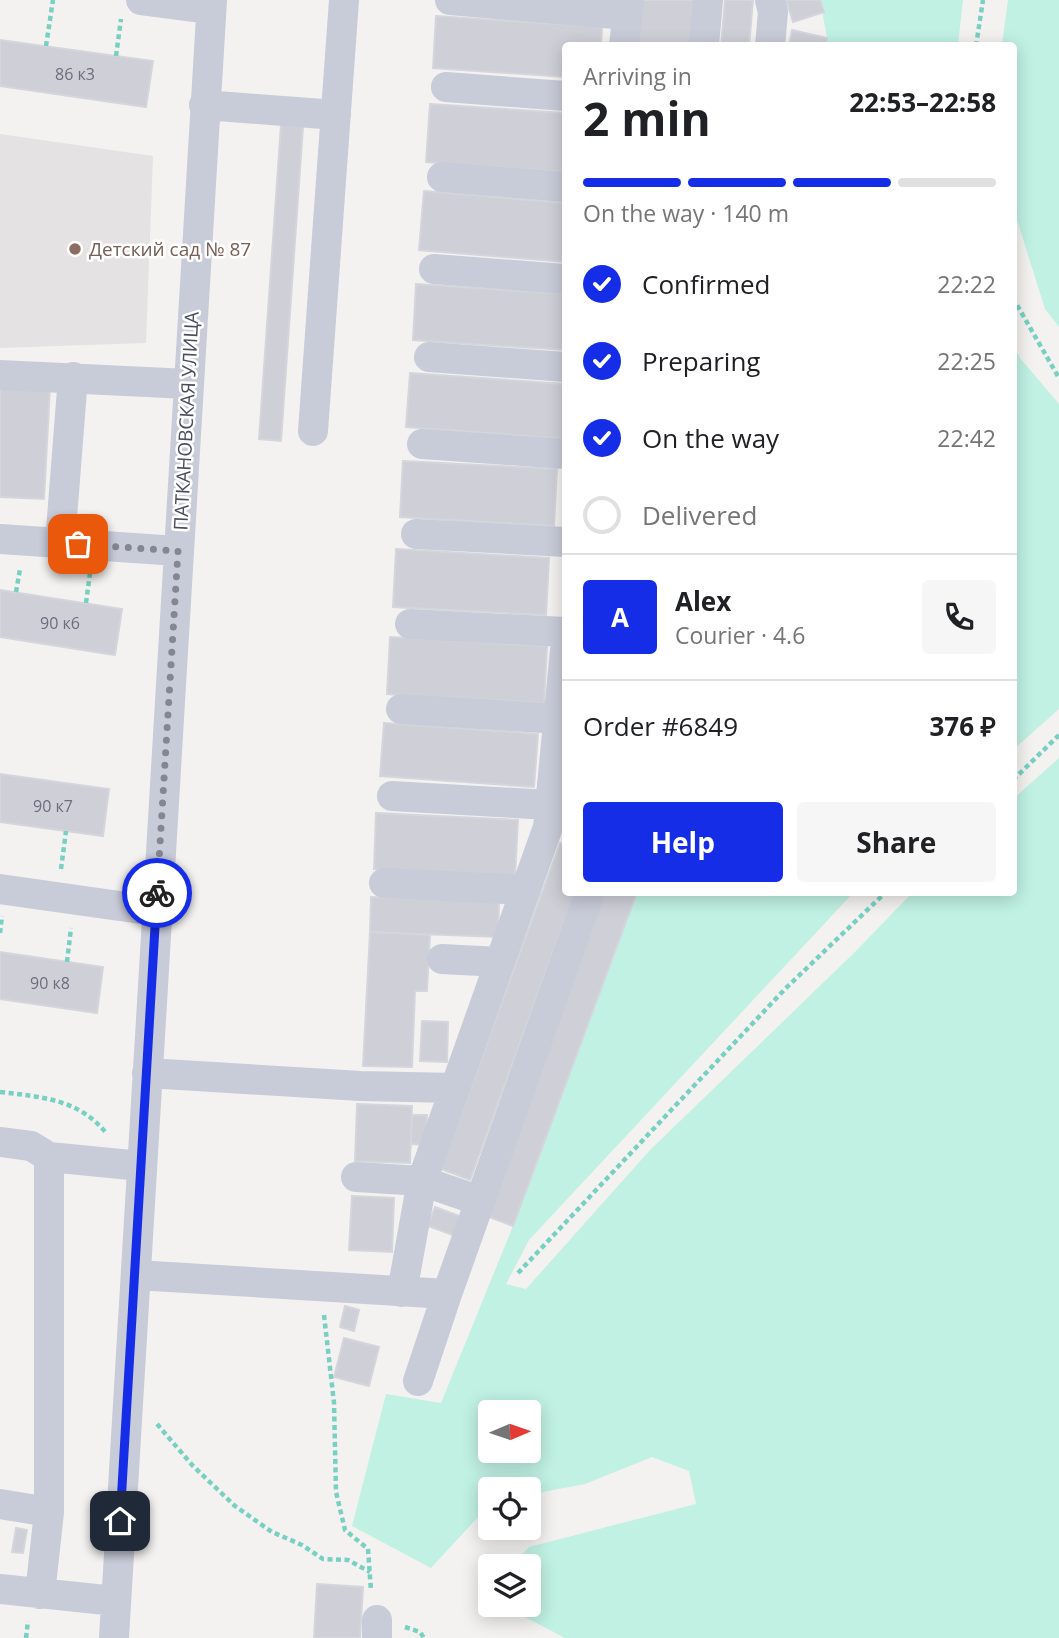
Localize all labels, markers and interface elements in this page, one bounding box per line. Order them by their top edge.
text: Arriving in [583,60,692,92]
house number: 86 к3 [55,63,95,85]
text: 22:53–22:58 [849,84,996,120]
text: 2 min [583,87,711,149]
text: On the way · 140 m [583,197,789,229]
place label: Детский сад № 87 [89,236,251,262]
marker: Детский сад № 87 [67,241,83,257]
icon: check [583,265,621,303]
text: Confirmed [642,266,770,302]
text: 22:22 [937,268,996,300]
street label: ПАТКАНОВСКАЯ УЛИЦА [167,311,205,531]
icon: check [583,342,621,380]
text: Preparing [642,343,760,379]
text: 22:25 [937,345,996,377]
icon: check [583,419,621,457]
text: On the way [642,420,779,456]
text: 22:42 [937,422,996,454]
text: Delivered [642,497,757,533]
pin [48,514,108,574]
icon: bag [59,525,97,563]
button: phone [922,580,996,654]
text: Alex [675,583,731,619]
text: A [611,599,629,635]
house number: 90 к6 [40,612,80,634]
text: Courier · 4.6 [675,619,805,651]
text: Order #6849 [583,708,738,744]
text: 376 ₽ [930,708,996,744]
house number: 90 к7 [33,795,73,817]
button: Help [583,802,783,882]
button: Share [797,802,996,882]
courier [122,858,192,928]
icon: bike [138,874,176,912]
house number: 90 к8 [30,972,70,994]
north arrow [478,1400,541,1463]
map controls [478,1400,541,1617]
button: locate [478,1477,541,1540]
pin [90,1491,150,1551]
icon: home [101,1502,139,1540]
button: layers [478,1554,541,1617]

